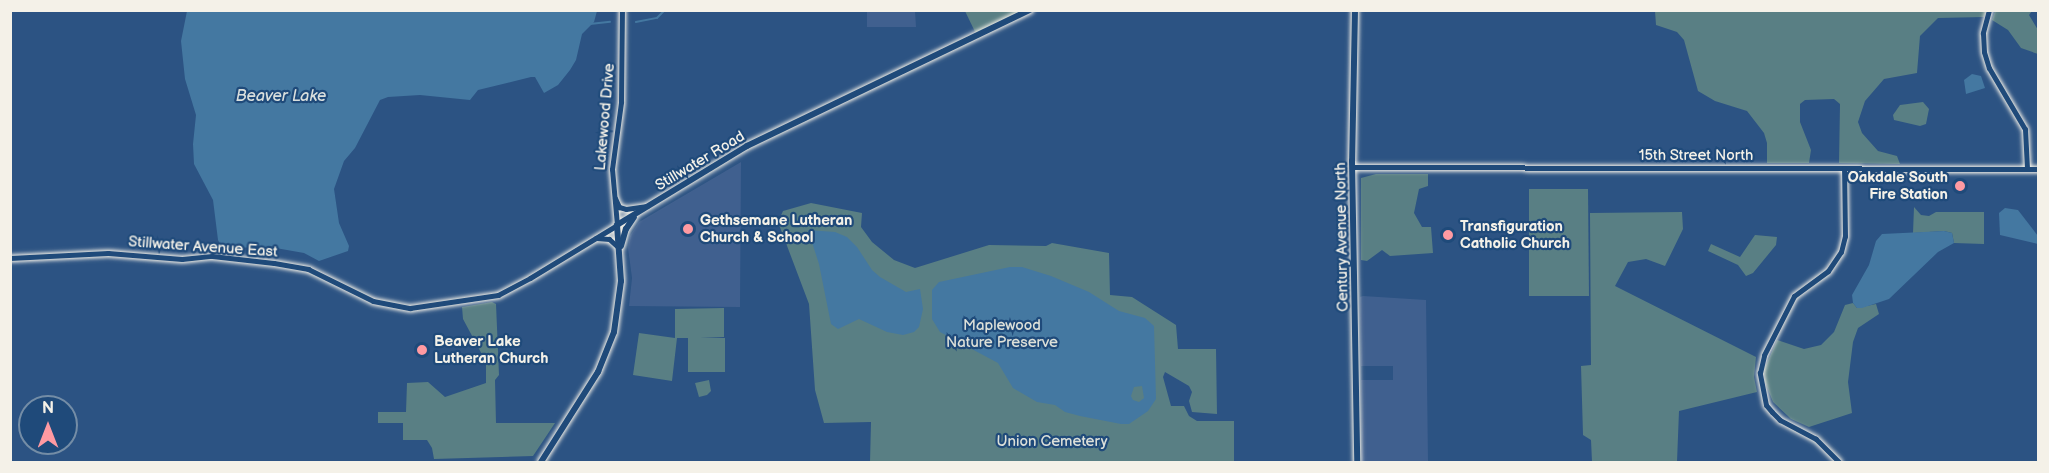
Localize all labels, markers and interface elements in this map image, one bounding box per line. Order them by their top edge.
street label: Lakewood Drive [591,63,619,171]
water label: Beaver Lake [236,87,326,107]
street label: Stillwater Road [652,127,748,195]
street label: 15th Street North [1639,147,1753,165]
street label: Century Avenue North [1332,162,1352,312]
place label: Oakdale South Fire Station [1848,168,1948,203]
marker: Oakdale South Fire Station [1953,179,1967,193]
place label: Gethsemane Lutheran Church & School [700,211,852,246]
place label: Transfiguration Catholic Church [1460,217,1570,252]
marker: Gethsemane Lutheran Church & School [681,222,695,236]
marker: Transfiguration Catholic Church [1441,228,1455,242]
street label: Stillwater Avenue East [128,233,278,261]
park label: Maplewood Nature Preserve [946,316,1058,351]
place label: Beaver Lake Lutheran Church [434,332,548,367]
marker: Beaver Lake Lutheran Church [415,343,429,357]
north arrow [18,395,78,455]
text: N [42,399,54,418]
park label: Union Cemetery [997,433,1107,451]

